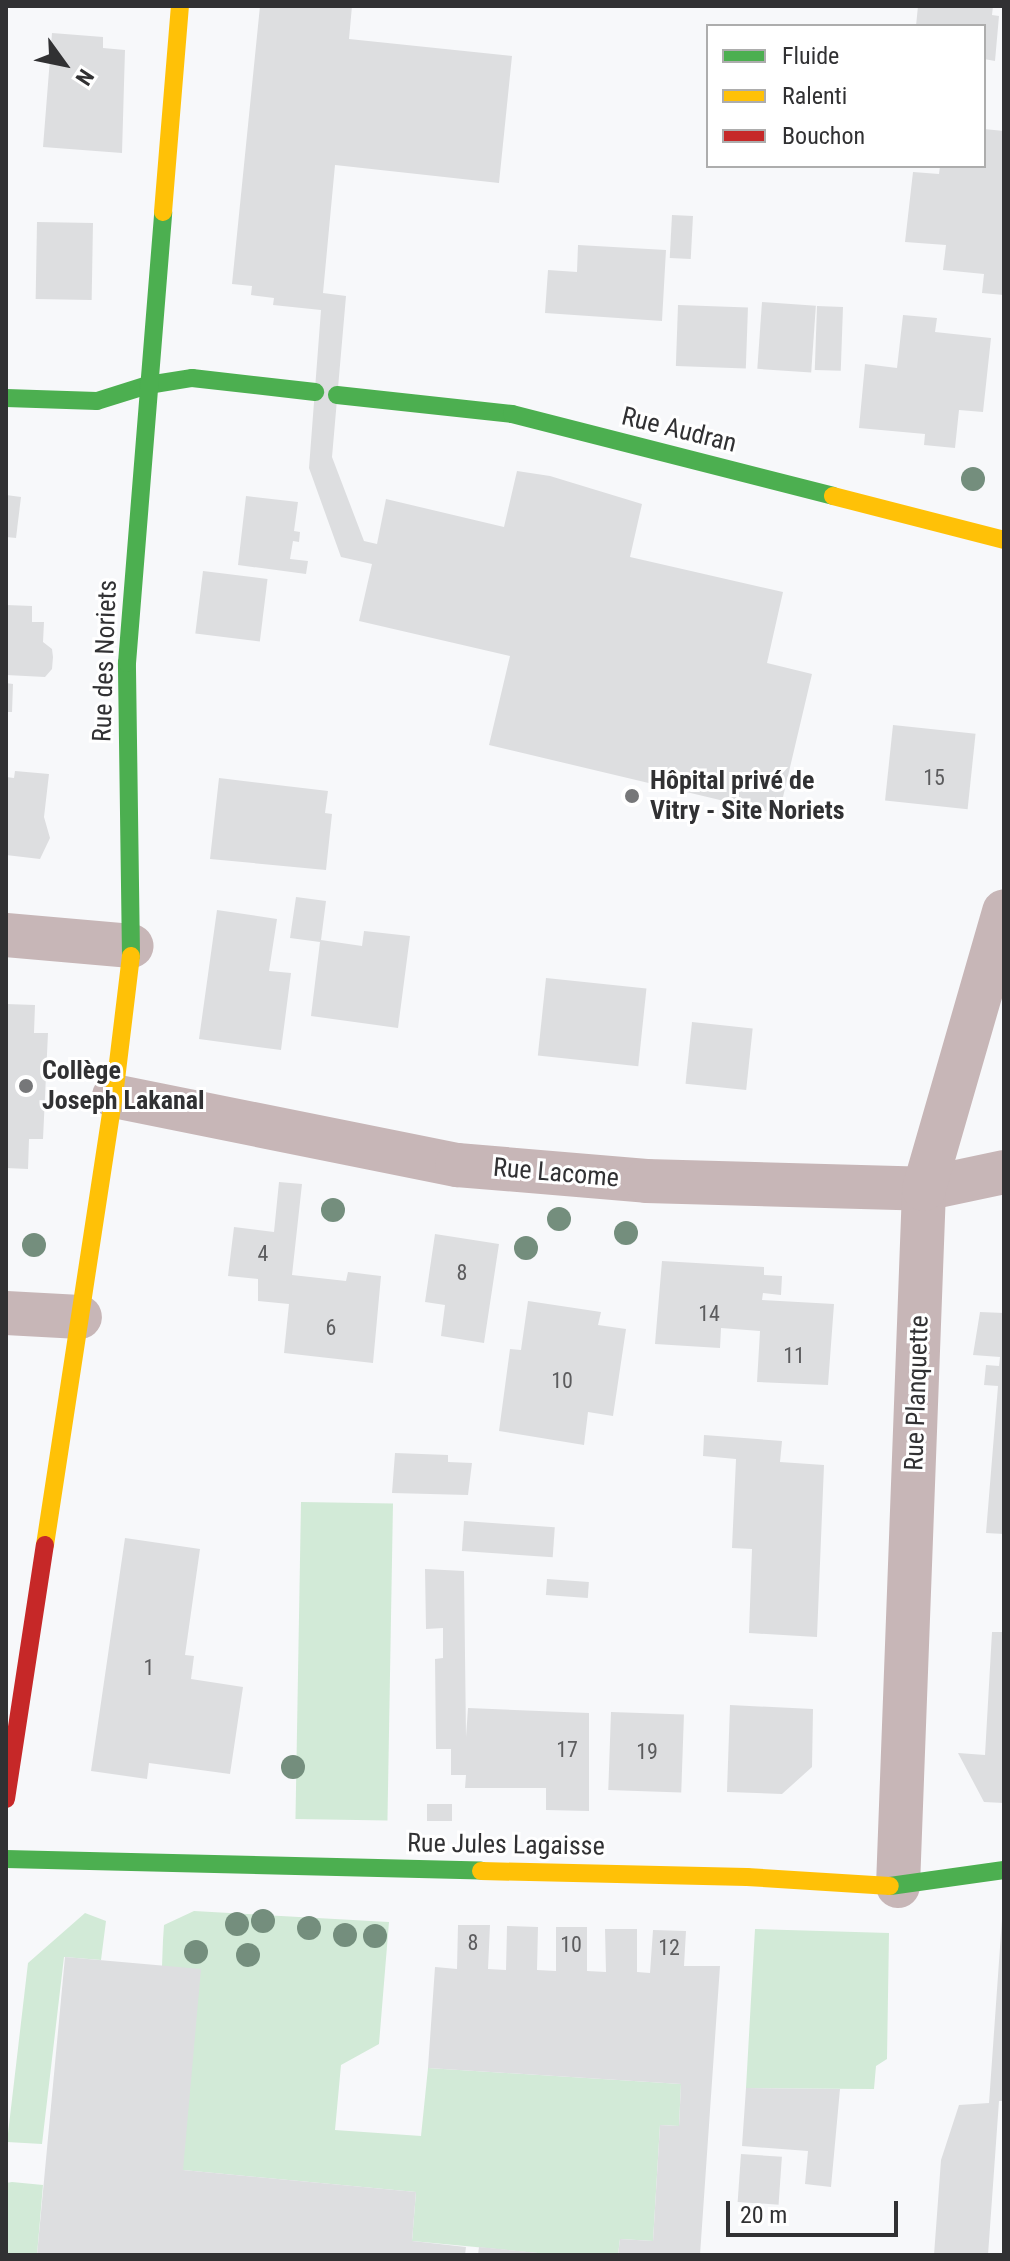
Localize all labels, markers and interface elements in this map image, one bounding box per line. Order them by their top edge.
north arrow [24,24,104,104]
legend [706,24,986,168]
text: Fluide [782,42,839,70]
text: N [70,65,99,90]
text: Ralenti [782,82,847,110]
text: Bouchon [782,122,865,150]
street label: Rue Audran [618,401,740,459]
street label: Rue des Noriets [87,579,123,743]
place label: Hôpital privé de Vitry - Site Noriets [650,765,845,826]
house number: 15 [923,765,945,791]
marker: Hôpital privé de Vitry - Site Noriets [621,785,643,807]
place label: Collège Joseph Lakanal [42,1055,205,1116]
marker: Collège Joseph Lakanal [17,1077,35,1095]
street label: Rue Lacome [492,1152,620,1194]
house number: 4 [258,1241,268,1267]
house number: 8 [457,1260,467,1286]
house number: 14 [698,1301,720,1327]
house number: 6 [326,1315,336,1341]
street label: Rue Planquette [899,1315,935,1471]
house number: 11 [783,1343,805,1369]
house number: 10 [551,1368,573,1394]
house number: 1 [144,1655,154,1681]
house number: 17 [556,1737,578,1763]
house number: 19 [636,1739,658,1765]
street label: Rue Jules Lagaisse [407,1828,605,1862]
house number: 8 [468,1930,478,1956]
house number: 10 [560,1932,582,1958]
house number: 12 [658,1935,680,1961]
scale bar [730,2185,902,2235]
text: 20 m [740,2201,787,2229]

